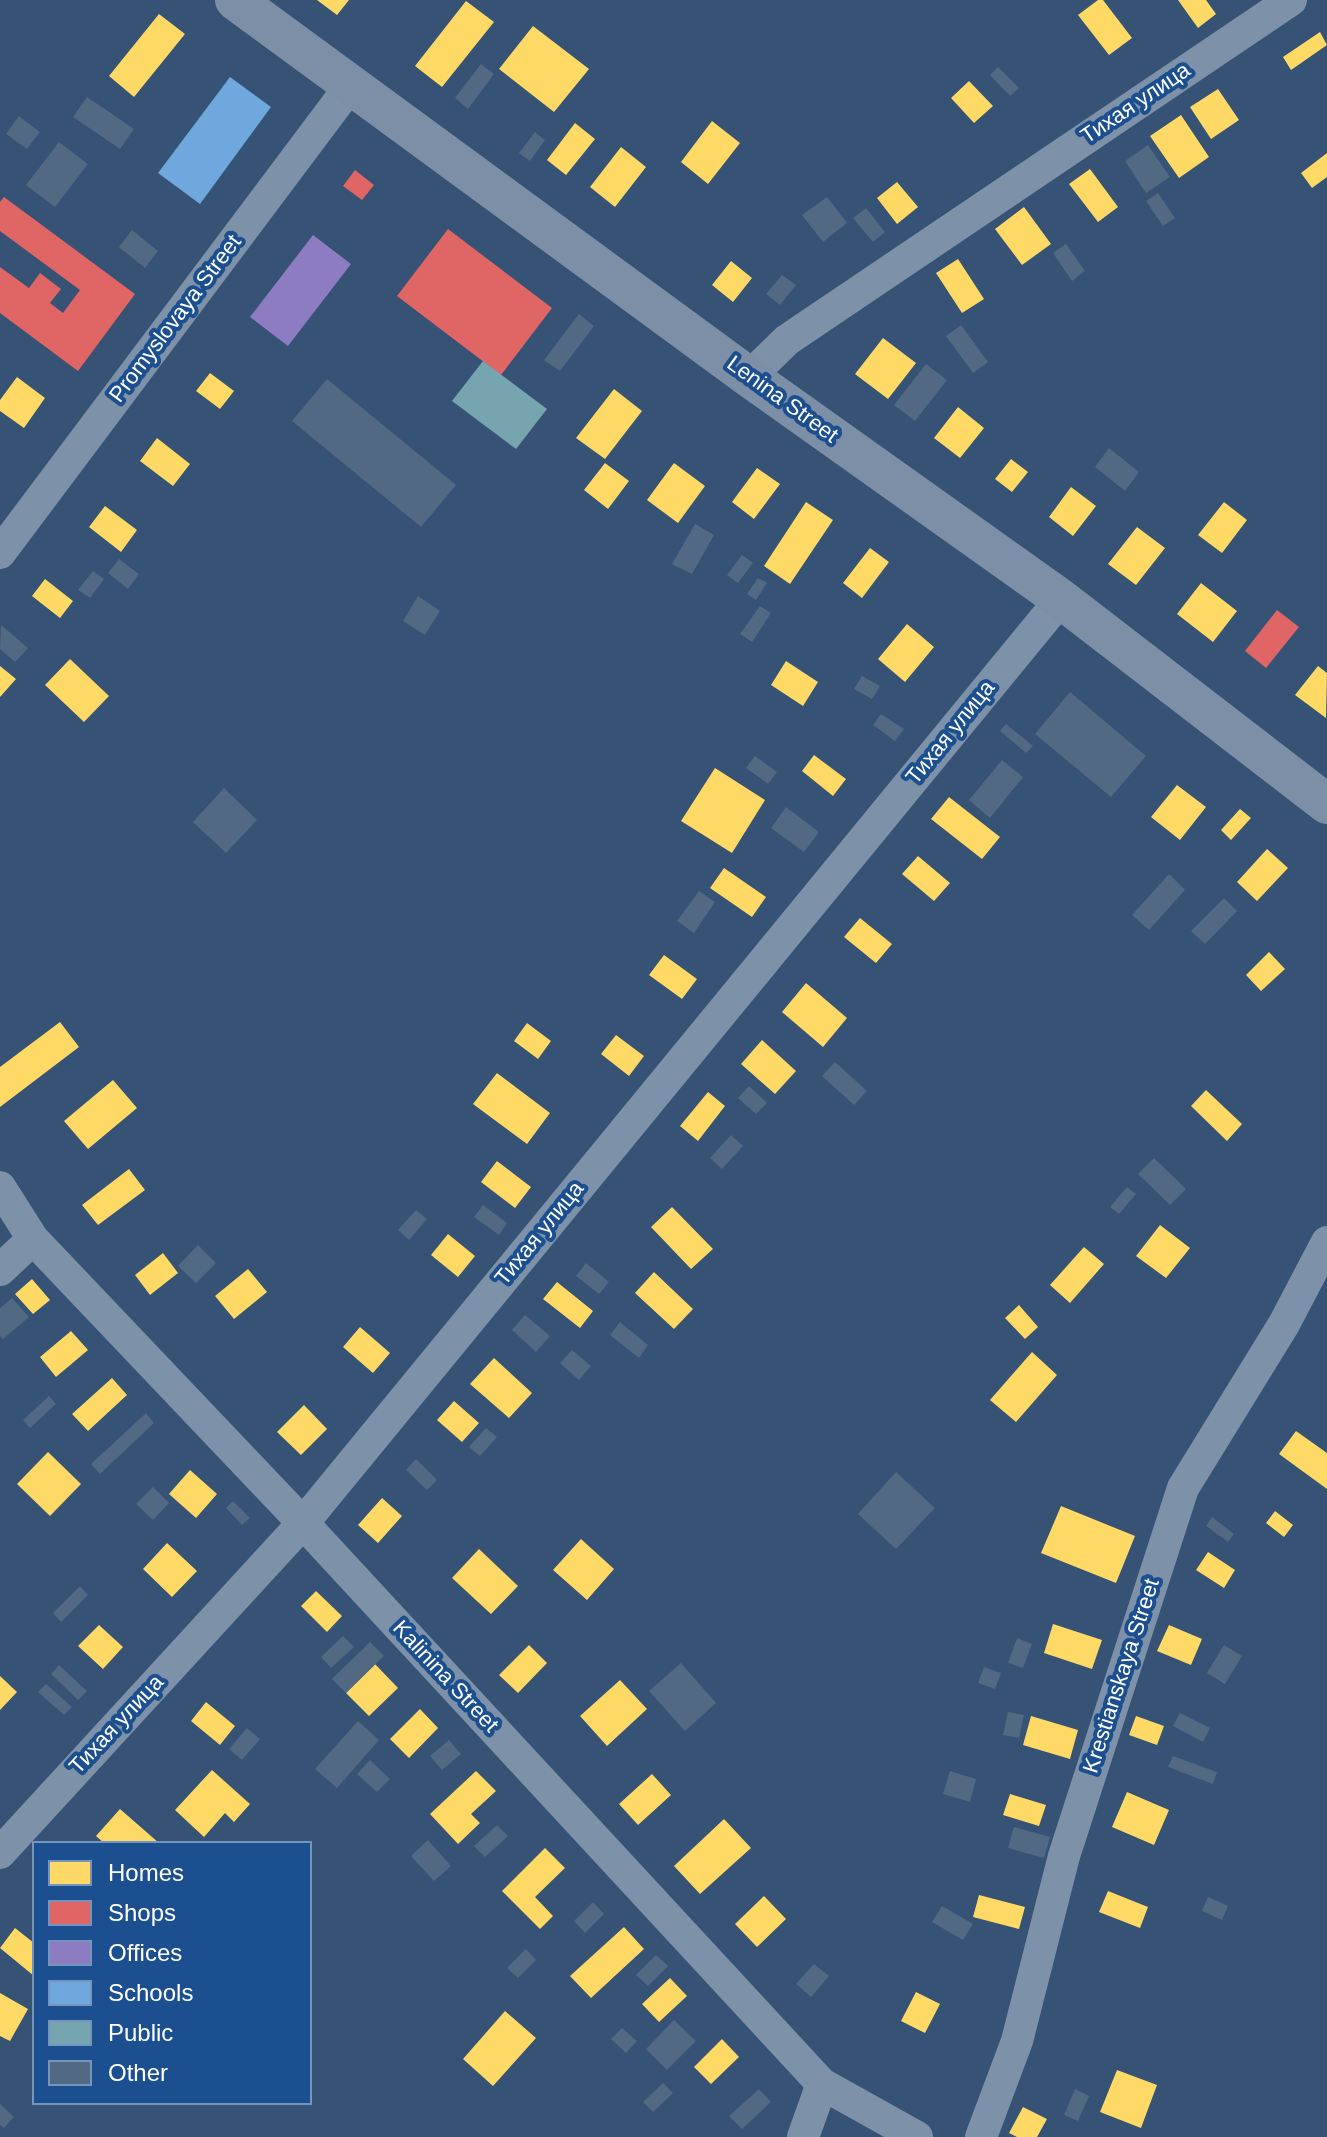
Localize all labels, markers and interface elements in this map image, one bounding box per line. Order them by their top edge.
street label: Тихая улица [1076,58,1196,150]
street label: Promyslovaya Street [104,230,248,408]
street label: Lenina Street [721,351,843,449]
street label: Тихая улица [901,676,1001,790]
street label: Тихая улица [490,1177,590,1291]
street label: Krestianskaya Street [1078,1575,1166,1777]
street label: Kalinina Street [387,1616,503,1738]
street label: Тихая улица [64,1670,170,1780]
legend [32,1841,312,2105]
text: Homes [108,1859,184,1886]
text: Shops [108,1899,176,1926]
text: Offices [108,1939,182,1966]
text: Schools [108,1979,193,2006]
text: Public [108,2019,173,2046]
text: Other [108,2059,168,2086]

